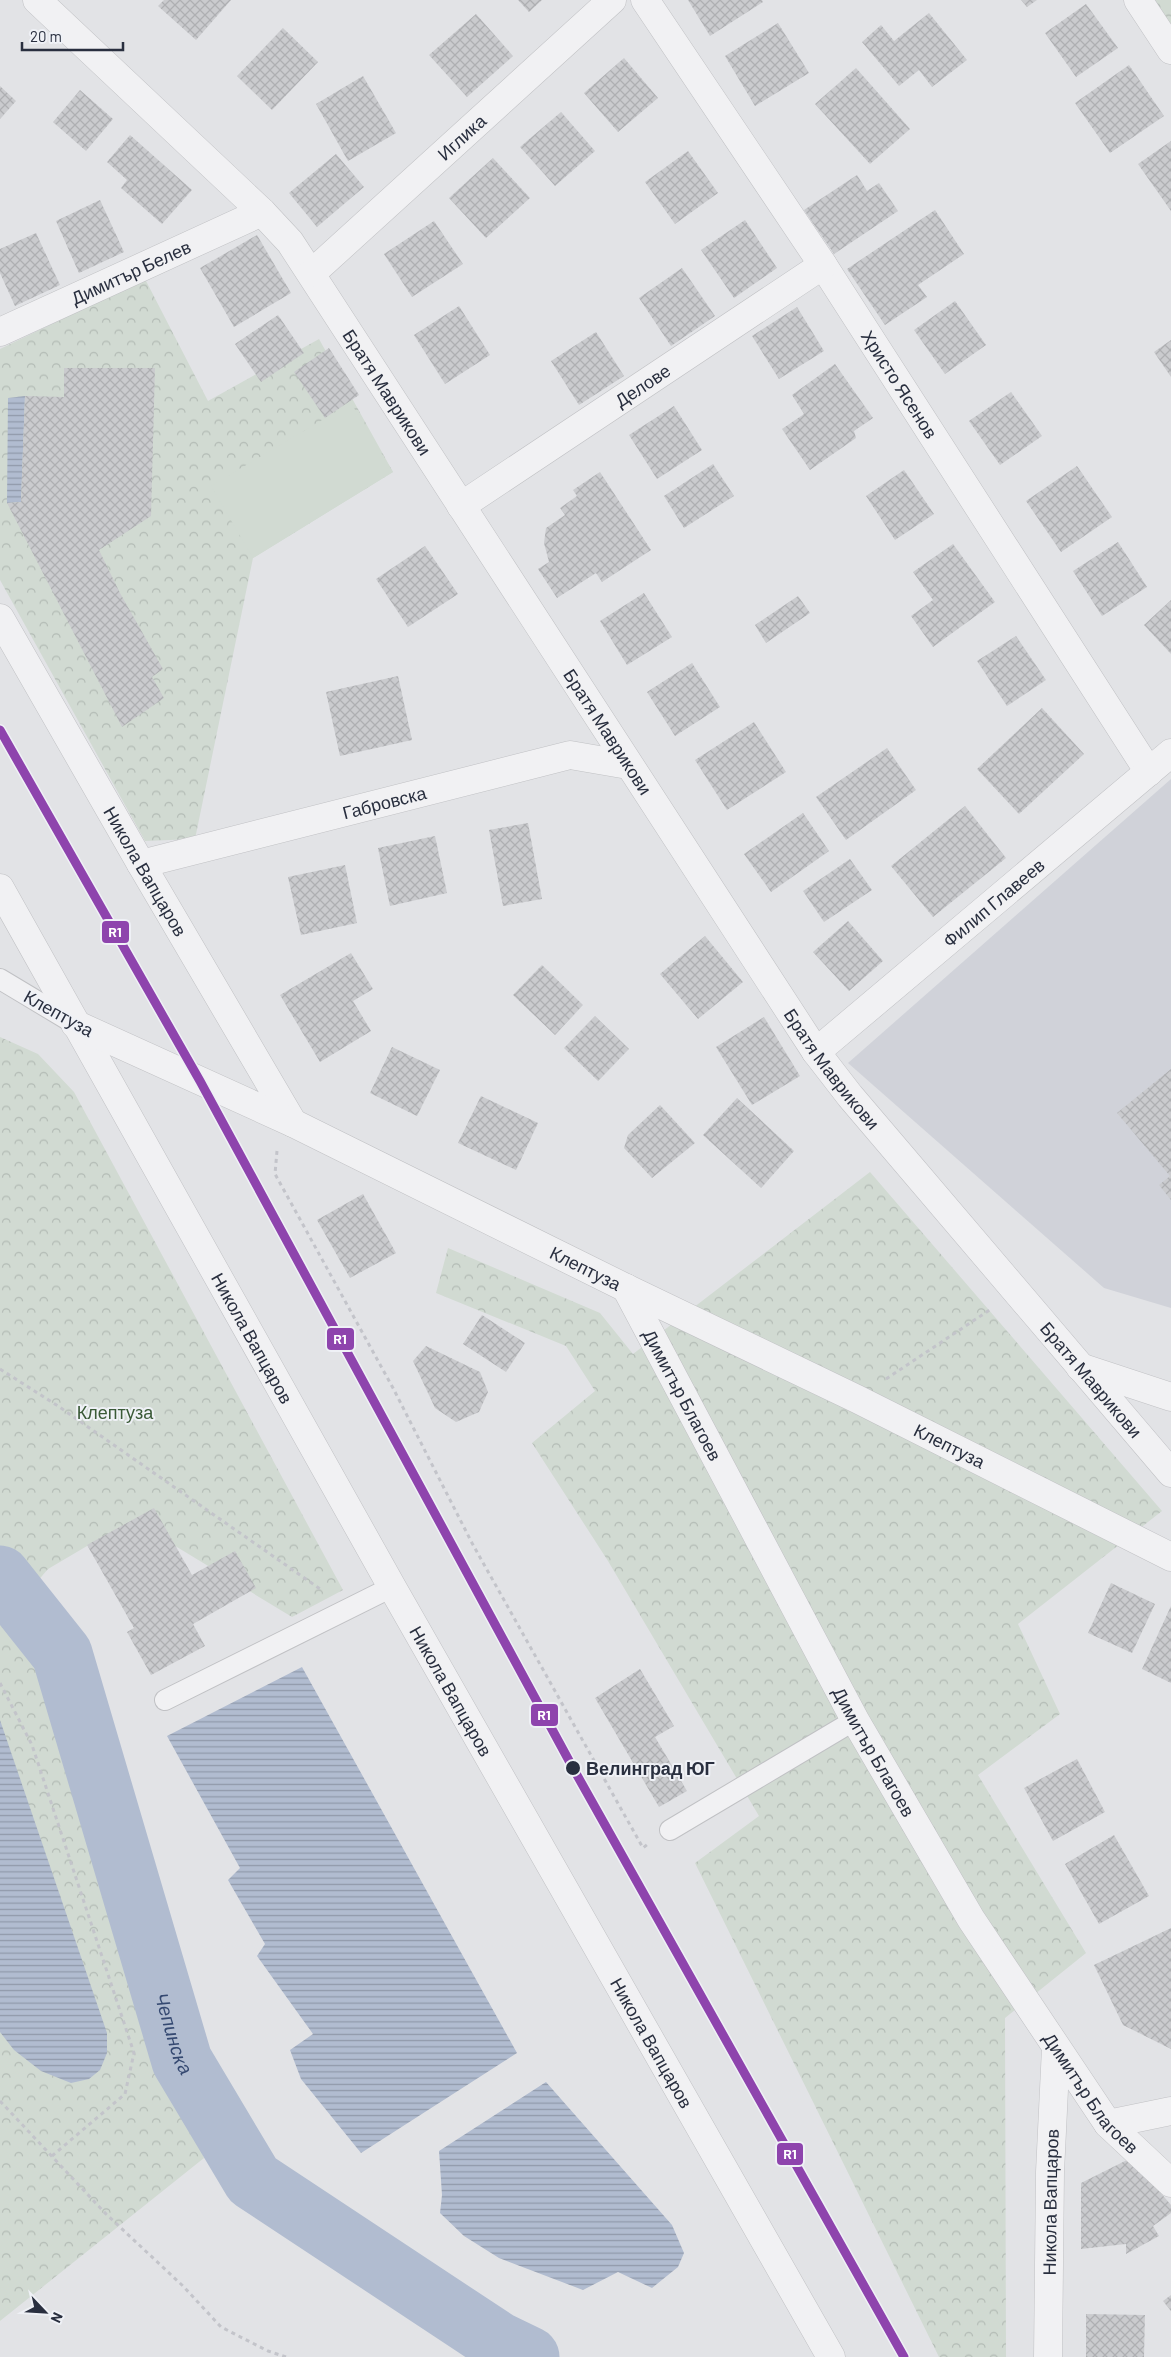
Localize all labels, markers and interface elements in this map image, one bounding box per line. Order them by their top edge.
scale bar [22,20,124,52]
text: 20 m [30,27,62,45]
street label: Иглика [433,109,491,165]
street label: Димитър Белев [68,235,194,309]
street label: Братя Маврикови [339,325,436,459]
street label: Христо Ясенов [857,326,943,442]
street label: Делове [611,359,674,411]
street label: Братя Маврикови [559,665,657,799]
street label: Габровска [340,781,430,823]
street label: Никола Вапцаров [99,802,192,940]
street label: Филип Главеев [938,854,1049,952]
line badge: R1 [101,920,130,944]
text: R1 [108,923,122,940]
street label: Клептуза [20,985,99,1042]
street label: Братя Маврикови [780,1004,884,1134]
street label: Клептуза [546,1241,626,1295]
street label: Никола Вапцаров [207,1269,298,1407]
street label: Братя Маврикови [1036,1317,1147,1442]
street label: Димитър Благоев [639,1325,727,1464]
line badge: R1 [326,1327,355,1351]
text: R1 [333,1330,347,1347]
park label: Клептуза [77,1401,154,1423]
street label: Клептуза [910,1419,990,1473]
street label: Никола Вапцаров [405,1622,497,1760]
street label: Димитър Благоев [829,1683,920,1821]
line badge: R1 [530,1703,559,1727]
text: R1 [537,1706,551,1723]
place label: Велинград ЮГ [586,1757,715,1779]
marker: Велинград ЮГ [564,1759,582,1777]
street label: Никола Вапцаров [606,1974,698,2112]
water label: Чепинска [151,1990,199,2078]
street label: Димитър Благоев [1039,2028,1143,2158]
street label: Никола Вапцаров [1038,2128,1063,2275]
line badge: R1 [776,2142,804,2166]
text: R1 [783,2145,797,2162]
north arrow [20,2287,70,2337]
text: N [48,2310,67,2326]

